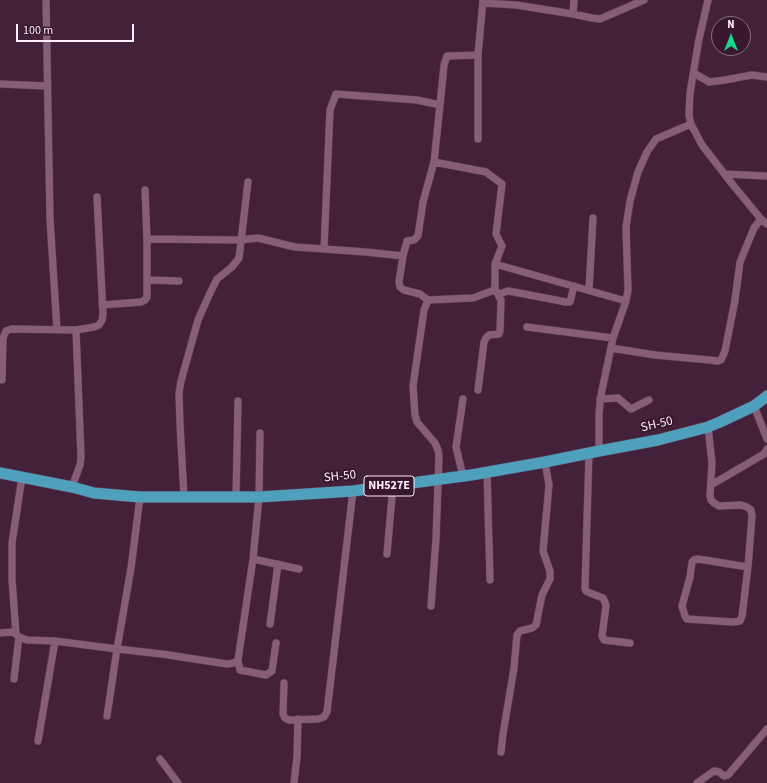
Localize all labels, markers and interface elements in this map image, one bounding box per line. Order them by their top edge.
scale bar [18,16,136,42]
north arrow [711,16,751,56]
text: N [727,17,735,32]
text: 100 m [23,22,53,39]
street label: SH-50 [639,414,675,436]
street label: SH-50 [323,468,357,486]
road number: NH527E [364,476,414,496]

